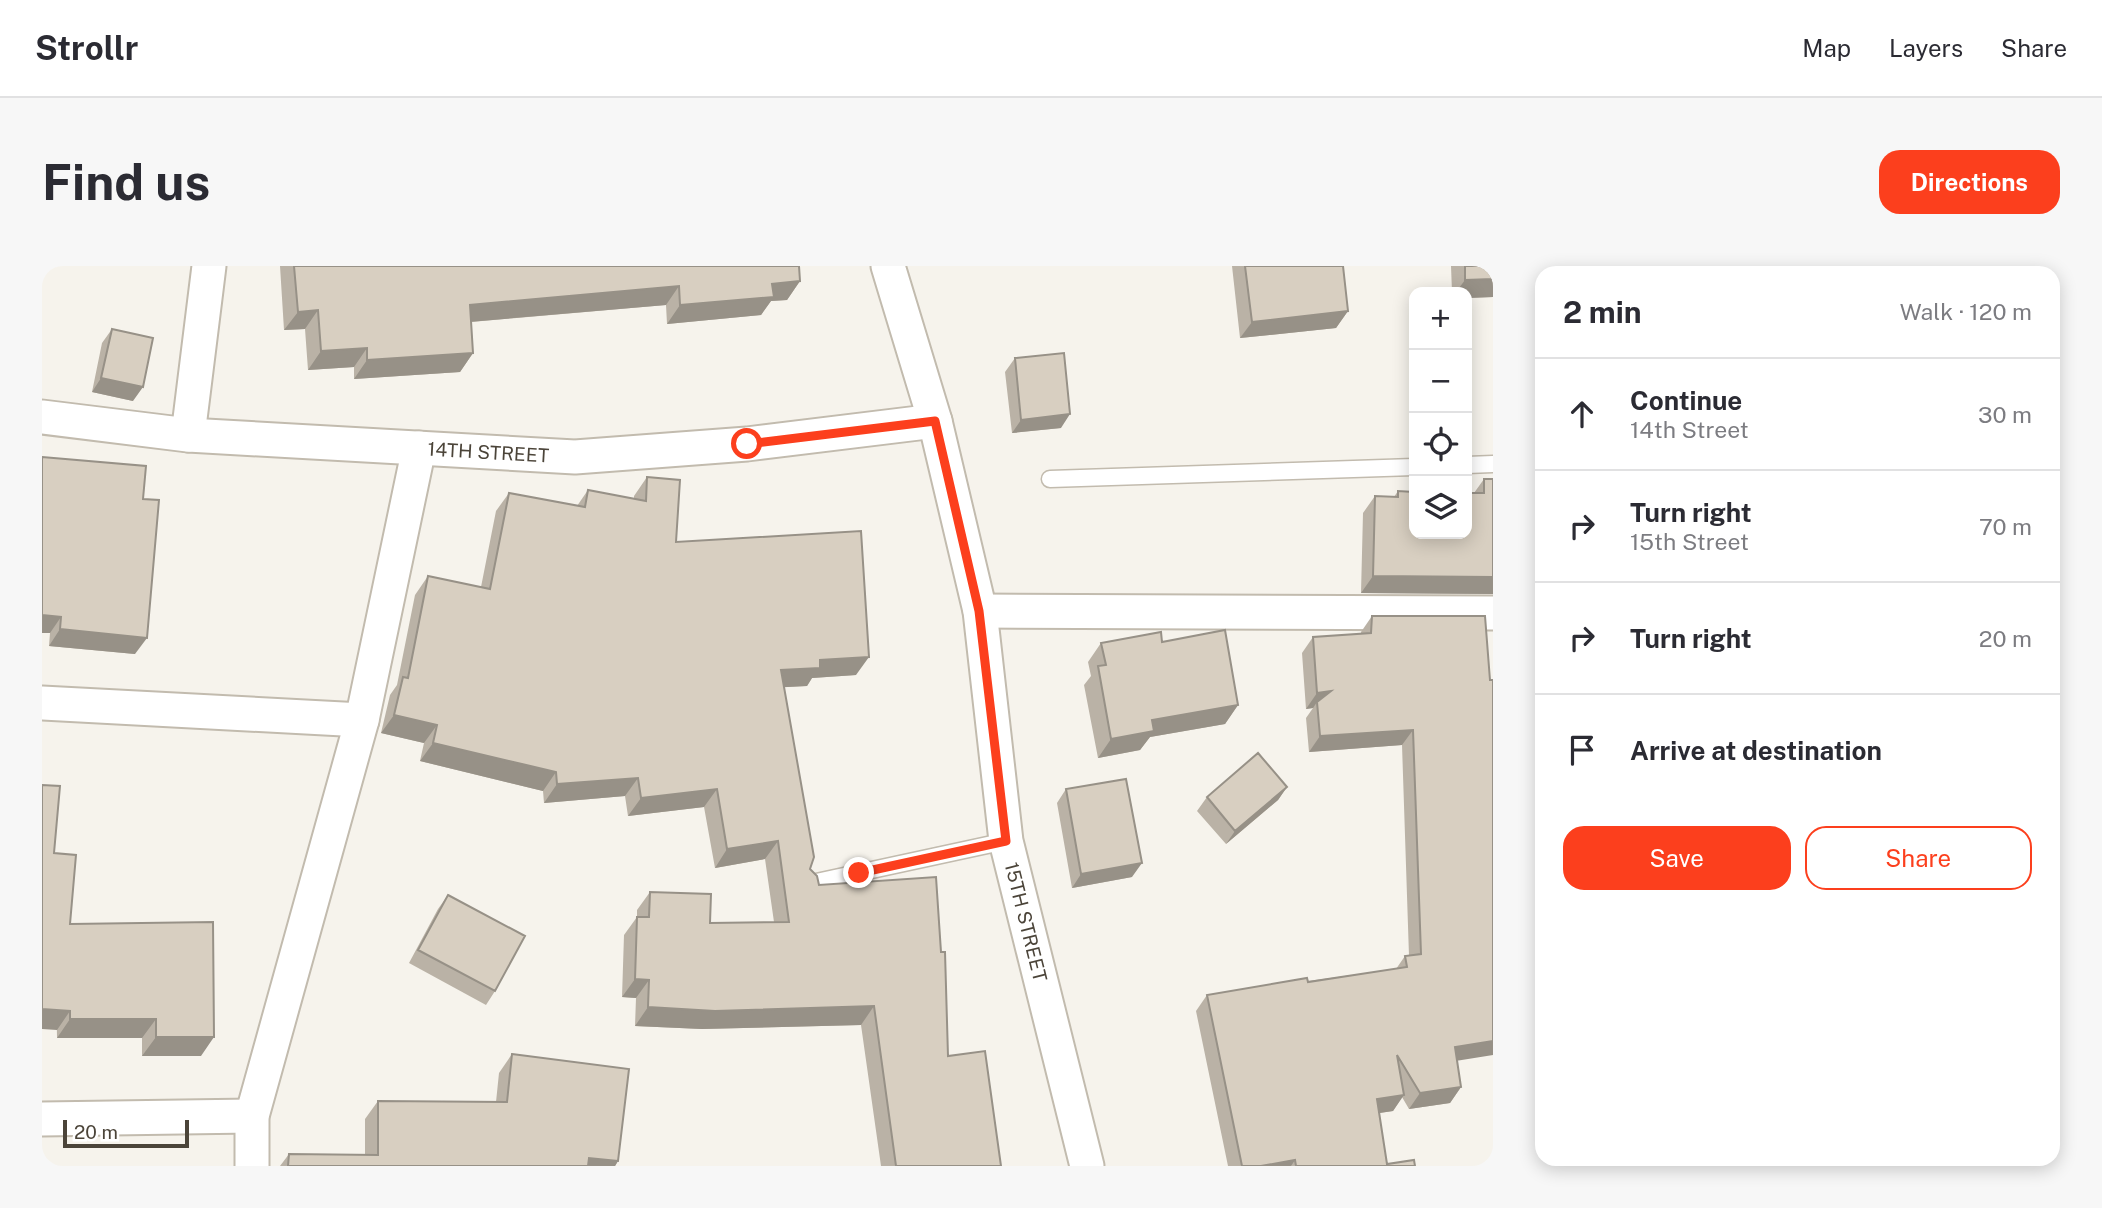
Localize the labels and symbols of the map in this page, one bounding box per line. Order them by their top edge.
route start [731,428,762,459]
street label: 14TH STREET [427,438,550,467]
route end [843,857,874,888]
street label: 15TH STREET [1001,860,1052,984]
scale bar [63,1117,189,1149]

